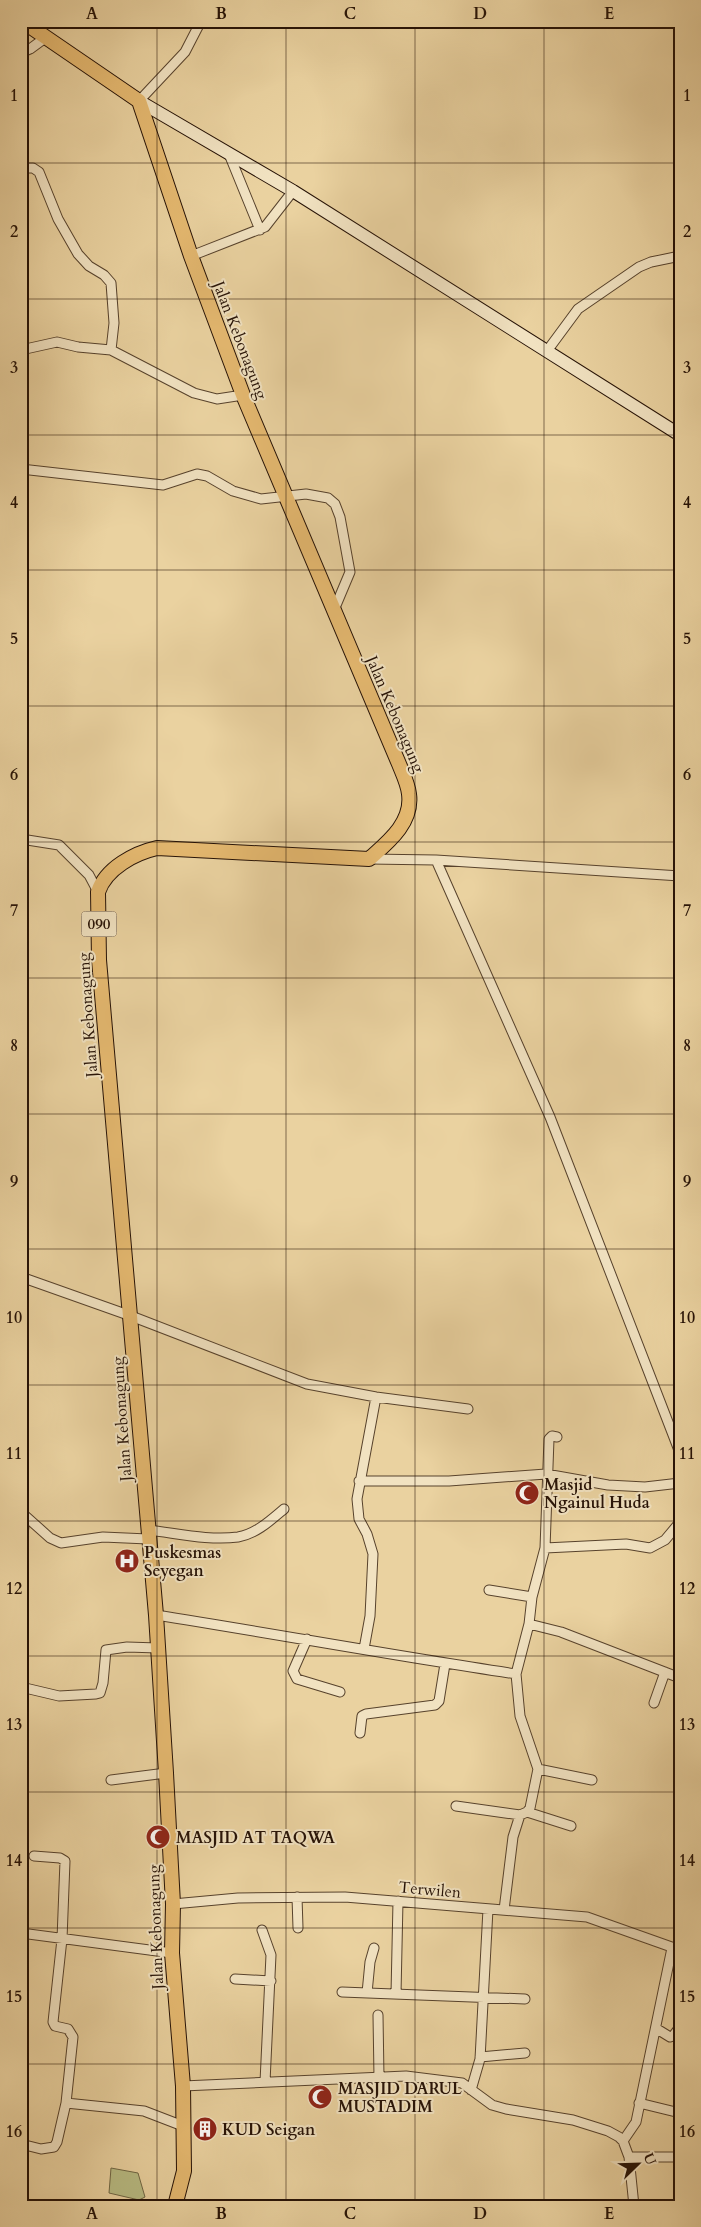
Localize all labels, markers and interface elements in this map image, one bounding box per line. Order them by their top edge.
text: A [86,3,98,25]
text: B [215,3,227,25]
text: C [344,3,356,25]
text: D [473,3,487,25]
text: E [604,3,614,25]
text: 1 [10,85,18,107]
text: 1 [683,85,691,107]
text: 2 [10,221,18,243]
text: 2 [683,221,691,243]
street label: Jalan Kebonagung [207,276,273,403]
text: 3 [10,357,18,379]
text: 3 [683,357,691,379]
text: 4 [10,492,18,514]
text: 4 [683,492,691,514]
text: 5 [10,628,18,650]
text: 5 [683,628,691,650]
street label: Jalan Kebonagung [360,651,430,776]
text: 6 [10,764,18,786]
text: 6 [683,764,691,786]
text: 7 [10,900,18,922]
text: 7 [683,900,691,922]
road number: 090 [82,912,116,936]
street label: Jalan Kebonagung [73,952,103,1080]
text: 8 [10,1035,18,1057]
text: 8 [683,1035,691,1057]
text: 9 [10,1171,18,1193]
text: 9 [683,1171,691,1193]
text: 10 [6,1307,22,1329]
text: 10 [679,1307,695,1329]
street label: Jalan Kebonagung [107,1356,137,1484]
text: 11 [6,1443,22,1465]
text: 11 [679,1443,695,1465]
place label: Masjid Ngainul Huda [544,1474,650,1514]
mosque icon: Masjid Ngainul Huda [514,1480,540,1506]
place label: Puskesmas Seyegan [144,1542,221,1582]
hospital icon: Puskesmas Seyegan [114,1548,140,1574]
text: 12 [6,1578,22,1600]
text: 12 [679,1578,695,1600]
text: 13 [6,1714,22,1736]
text: 13 [679,1714,695,1736]
mosque icon: MASJID AT TAQWA [145,1824,171,1850]
place label: MASJID AT TAQWA [176,1827,335,1849]
text: 14 [6,1850,22,1872]
text: 14 [679,1850,695,1872]
street label: Jalan Kebonagung [143,1864,169,1992]
street label: Terwilen [398,1876,462,1904]
text: 15 [6,1986,22,2008]
text: 15 [679,1986,695,2008]
place label: MASJID DARUL MUSTADIM [338,2078,463,2118]
mosque icon: MASJID DARUL MUSTADIM [307,2084,333,2110]
building icon: KUD Seigan [192,2116,218,2142]
place label: KUD Seigan [222,2119,316,2141]
text: 16 [6,2121,22,2143]
text: 16 [679,2121,695,2143]
north arrow [614,2140,664,2190]
text: U [639,2150,661,2169]
text: A [86,2203,98,2225]
text: B [215,2203,227,2225]
text: C [344,2203,356,2225]
text: D [473,2203,487,2225]
text: E [604,2203,614,2225]

